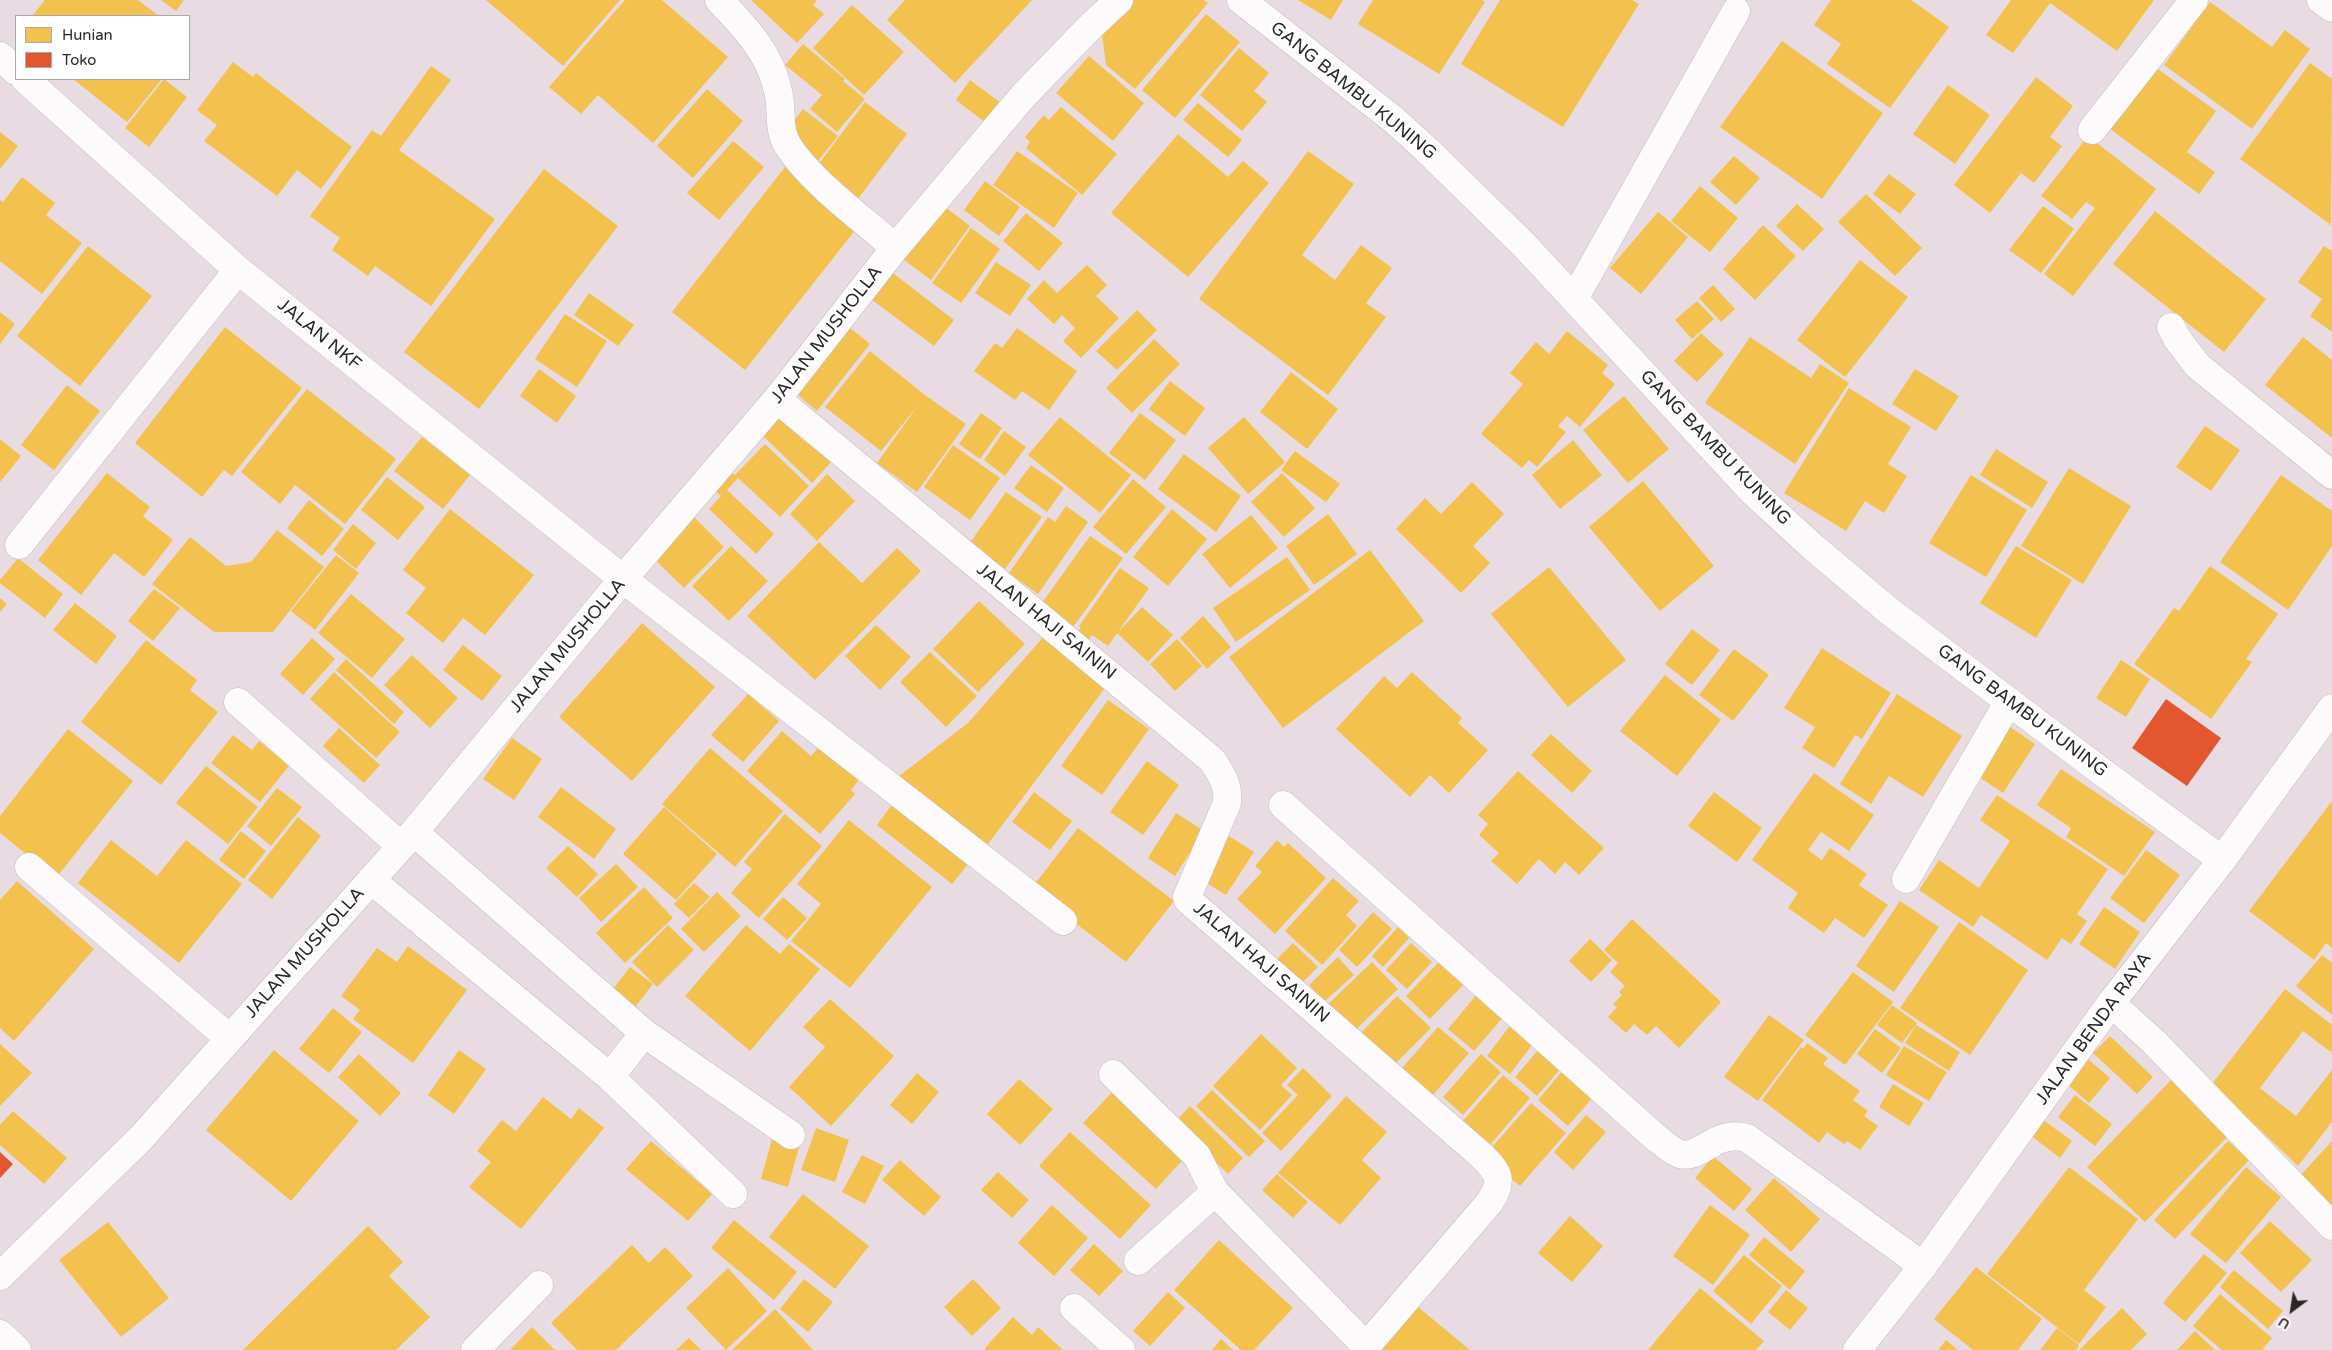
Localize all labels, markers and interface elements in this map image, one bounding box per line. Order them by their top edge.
legend [15,15,190,80]
street label: GANG BAMBU KUNING [1266,17,1440,165]
text: Hunian [62,26,113,44]
text: Toko [62,51,96,69]
street label: JALAN MUSHOLLA [767,262,887,408]
street label: JALAN NKF [273,295,365,375]
street label: GANG BAMBU KUNING [1635,366,1795,530]
street label: JALAN HAJI SAININ [972,559,1120,685]
street label: JALAN MUSHOLLA [506,575,630,717]
street label: GANG BAMBU KUNING [1933,640,2111,782]
street label: JALAN MUSHOLLA [241,883,369,1023]
street label: JALAN HAJI SAININ [1189,898,1333,1028]
street label: JALAN BENDA RAYA [2031,949,2157,1109]
north arrow [2267,1285,2317,1335]
text: U [2275,1313,2293,1333]

